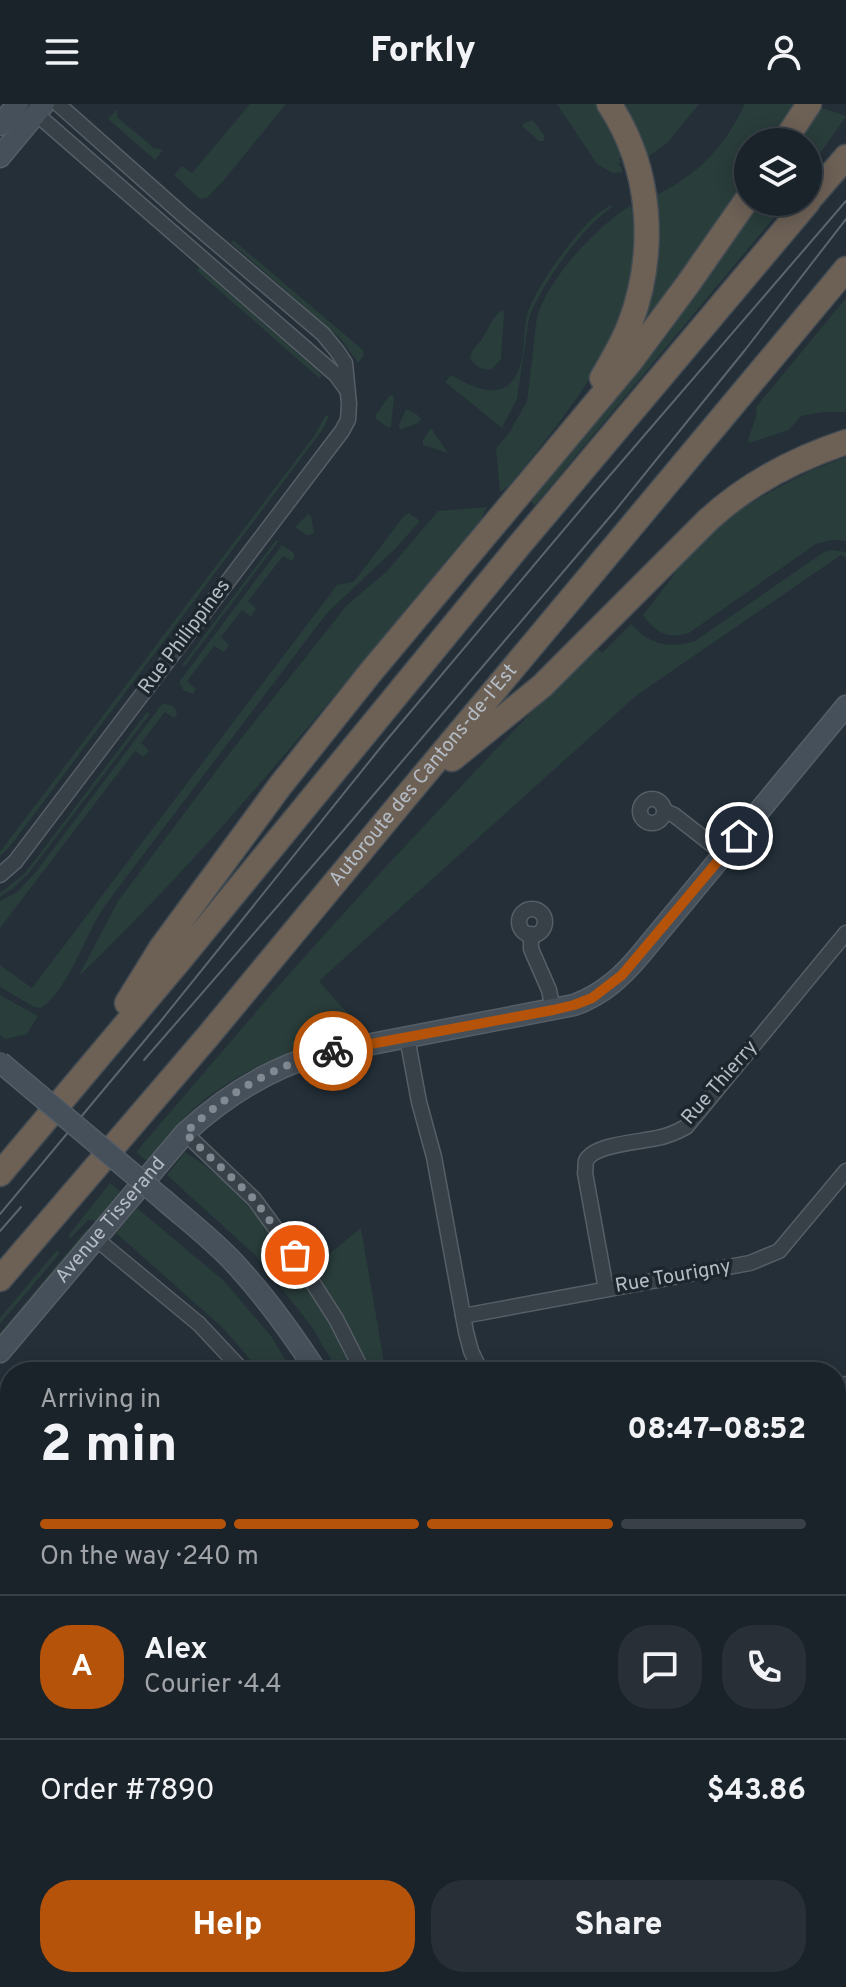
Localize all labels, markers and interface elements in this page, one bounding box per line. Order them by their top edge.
text: Forkly [370,29,476,75]
icon: menu [40,30,84,74]
icon: person [762,30,806,74]
map controls [734,128,822,216]
button: layers [734,128,822,216]
street label: Rue Philippines [133,574,237,700]
street label: Autoroute des Cantons-de-l'Est [324,659,524,892]
pin [705,802,773,870]
icon: home [717,814,761,858]
courier [293,1011,373,1091]
icon: bike [311,1029,355,1073]
street label: Rue Thierry [676,1035,764,1131]
street label: Avenue Tisserand [50,1152,172,1289]
pin [261,1221,329,1289]
icon: bag [273,1233,317,1277]
street label: Rue Tourigny [613,1254,733,1300]
text: Arriving in [40,1384,161,1417]
text: 08:47–08:52 [627,1412,806,1449]
text: 2 min [40,1414,178,1480]
text: On the way · 240 m [40,1541,259,1574]
button: chat [618,1625,702,1709]
button: phone [722,1625,806,1709]
text: Alex [144,1632,208,1669]
text: A [71,1649,93,1686]
text: Courier · 4.4 [144,1669,282,1702]
text: Order #7890 [40,1773,215,1810]
text: $43.86 [707,1773,806,1810]
button: Help [40,1880,415,1972]
button: Share [431,1880,806,1972]

